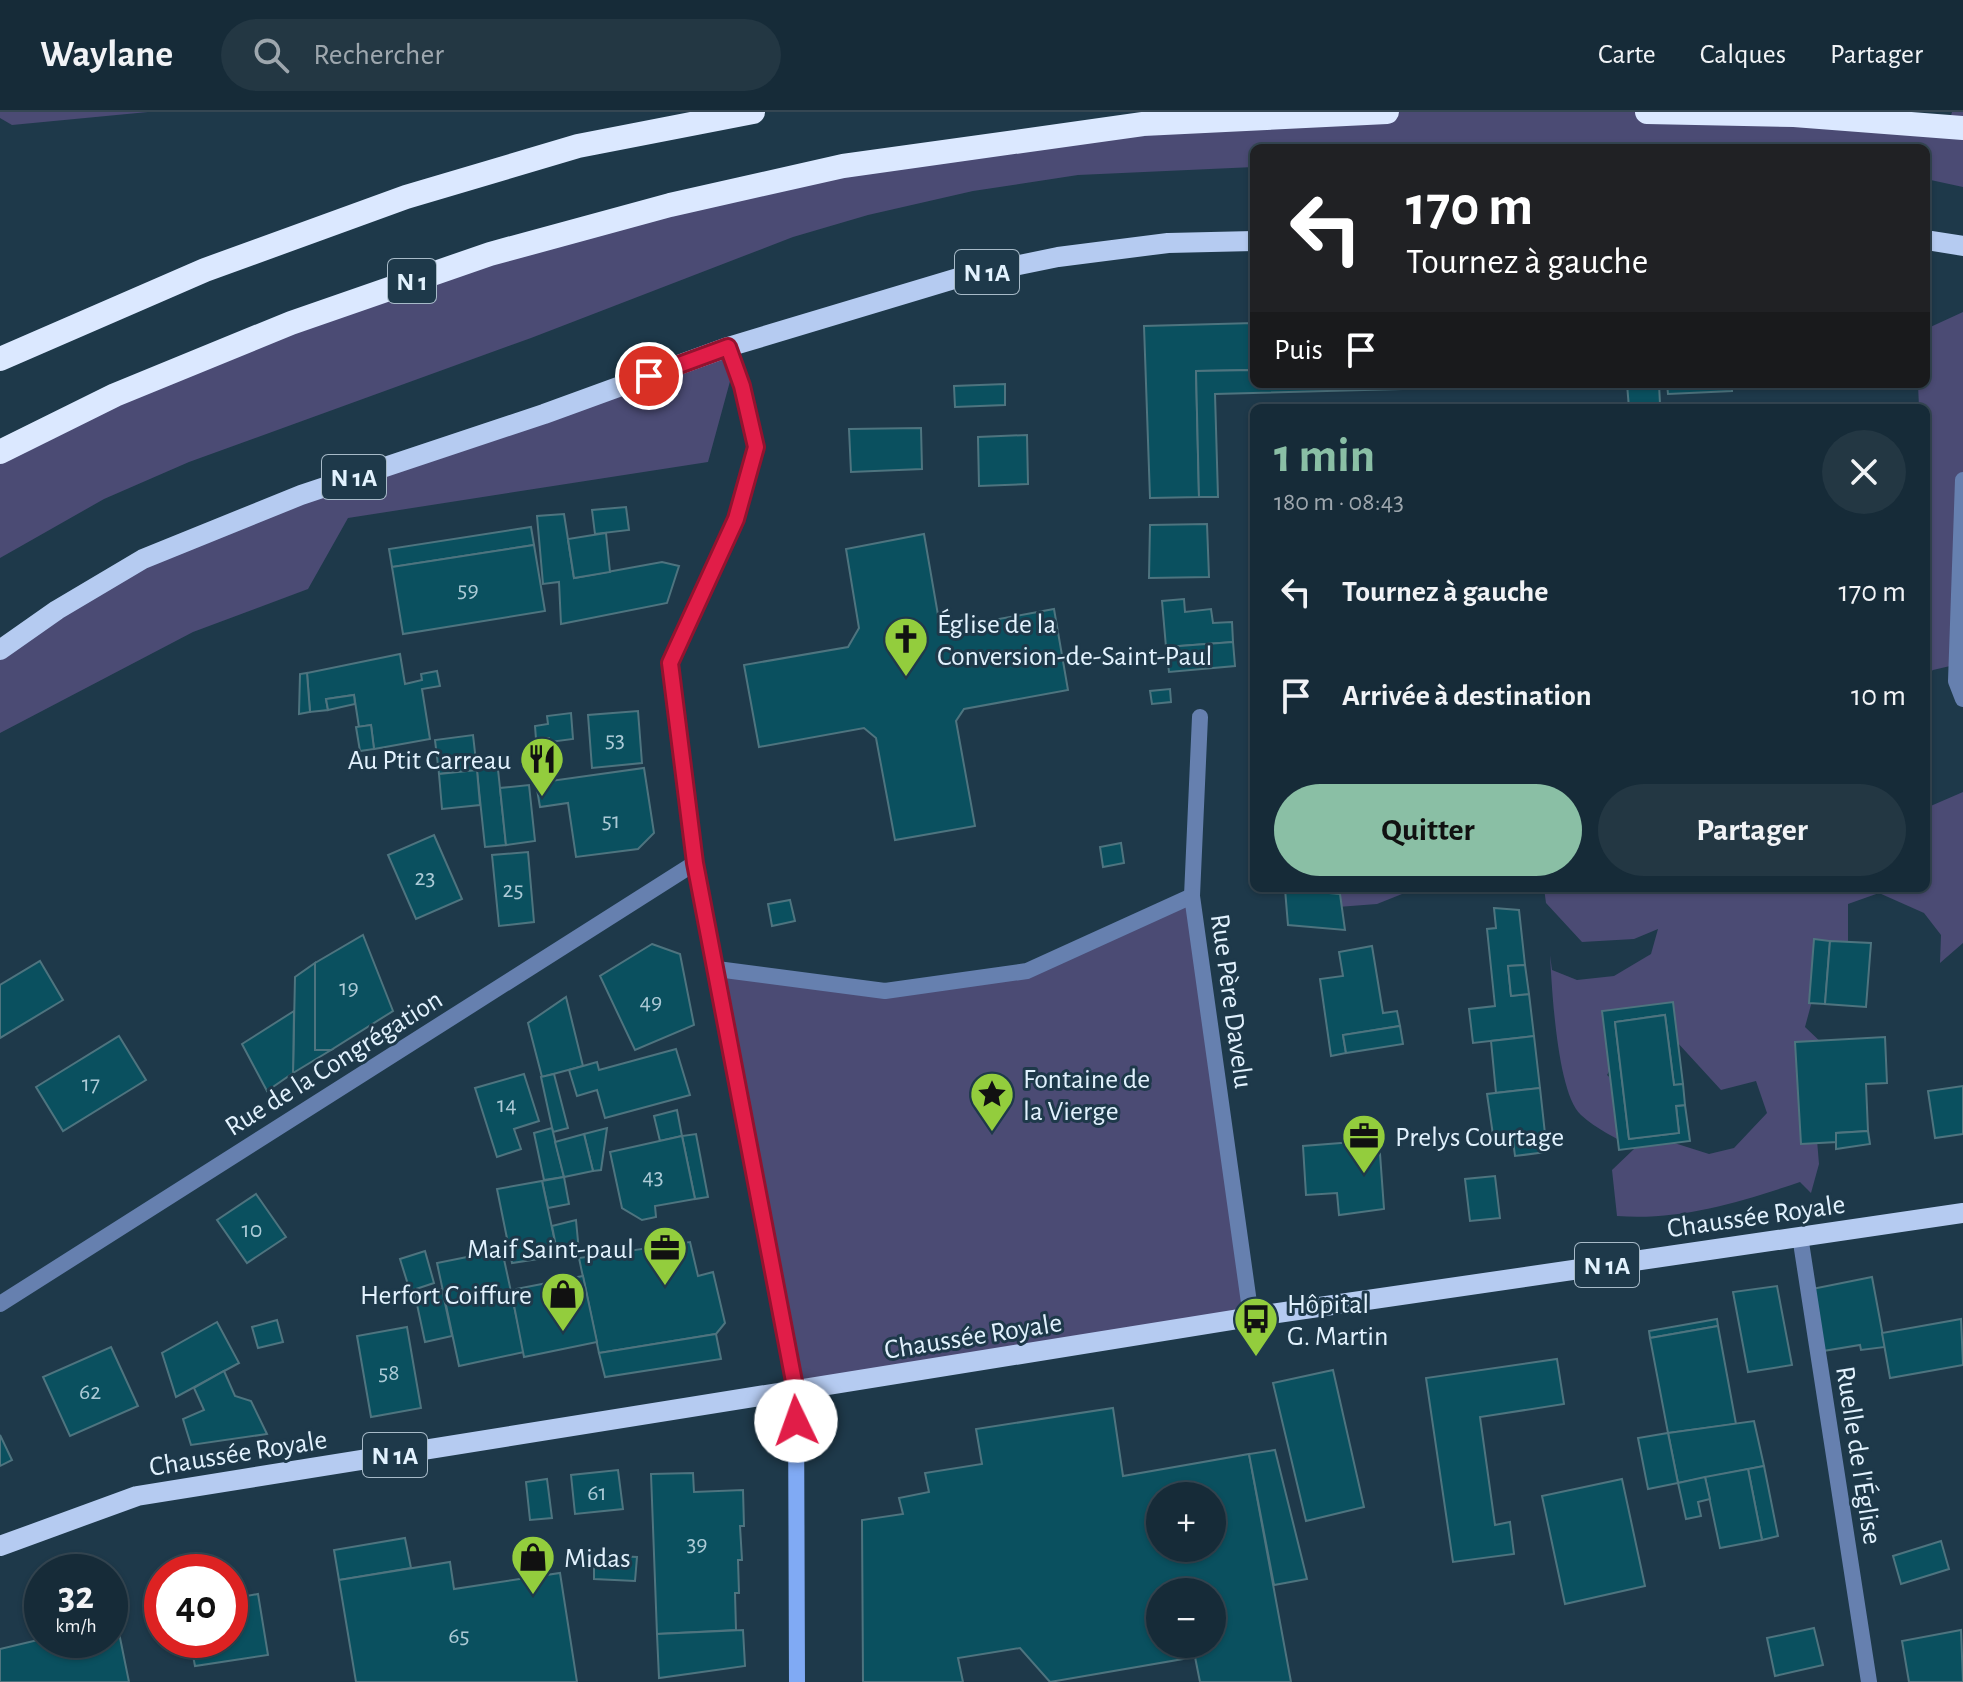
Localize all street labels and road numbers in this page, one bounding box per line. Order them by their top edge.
road number: N 1A [955,250,1019,294]
road number: N 1 [388,259,436,303]
road number: N 1A [322,455,386,499]
street label: Rue Père Davelu [1205,912,1257,1090]
street label: Rue de la Congrégation [221,986,448,1142]
street label: Chaussée Royale [1665,1191,1847,1243]
road number: N 1A [1575,1243,1639,1287]
street label: Chaussée Royale [882,1309,1064,1365]
street label: Ruelle de l'Église [1830,1364,1889,1546]
street label: Chaussée Royale [147,1426,329,1482]
road number: N 1A [363,1433,427,1477]

